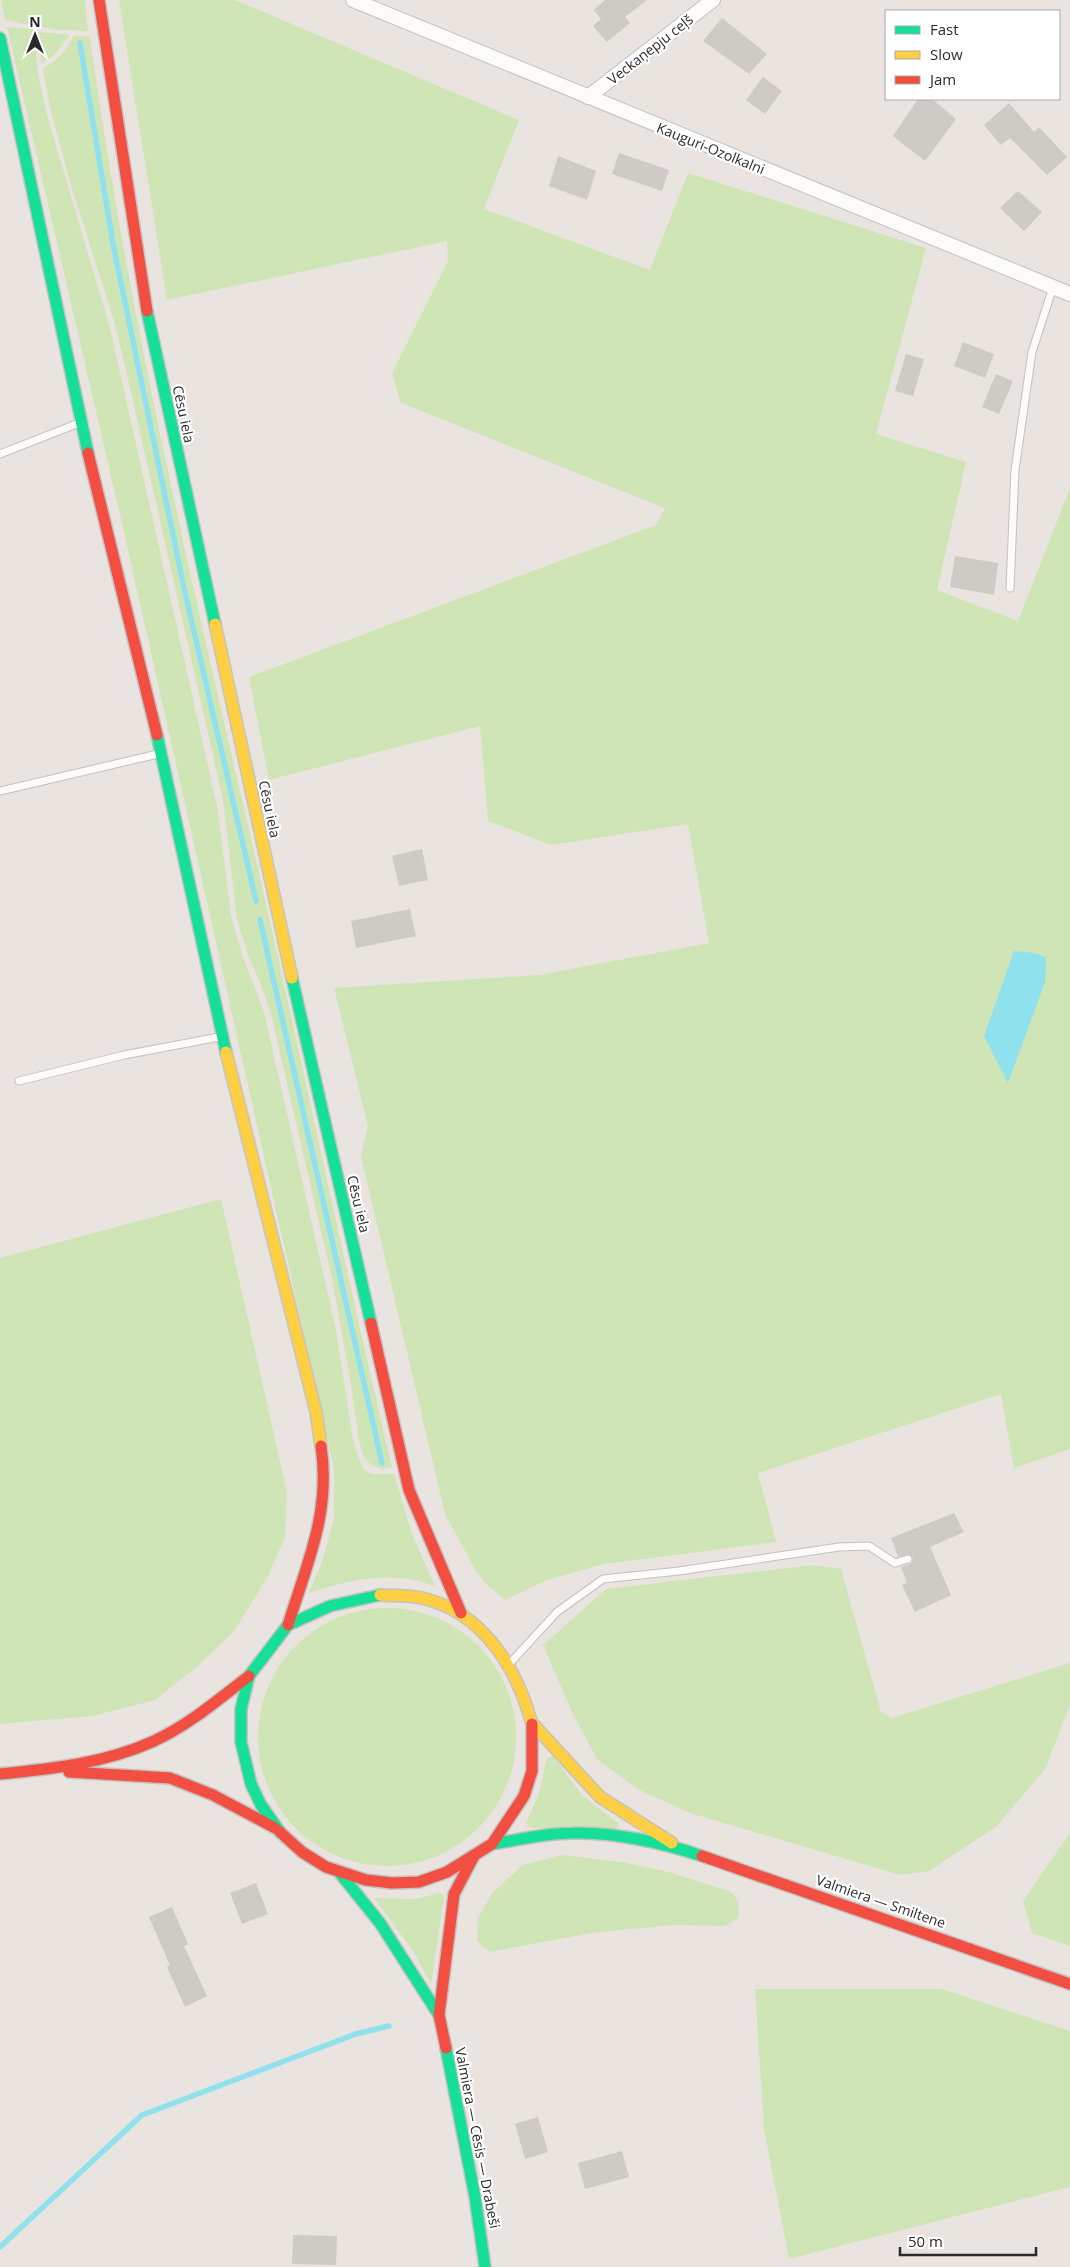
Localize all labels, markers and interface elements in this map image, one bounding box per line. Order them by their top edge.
street label: Veckaņepju ceļš [603,9,697,88]
north arrow [10,10,60,60]
legend [885,10,1060,100]
text: N [29,12,41,31]
text: Fast [930,19,959,39]
text: Slow [930,44,963,64]
text: Jam [928,69,956,89]
street label: Kauguri-Ozolkalni [654,118,768,178]
street label: Cēsu iela [169,384,199,444]
street label: Cēsu iela [255,779,285,839]
street label: Cēsu iela [343,1173,375,1235]
street label: Valmiera — Smiltene [814,1870,948,1932]
street label: Valmiera — Cēsis — Drabeši [451,2046,505,2230]
scale bar [900,2224,1036,2256]
text: 50 m [908,2231,943,2251]

